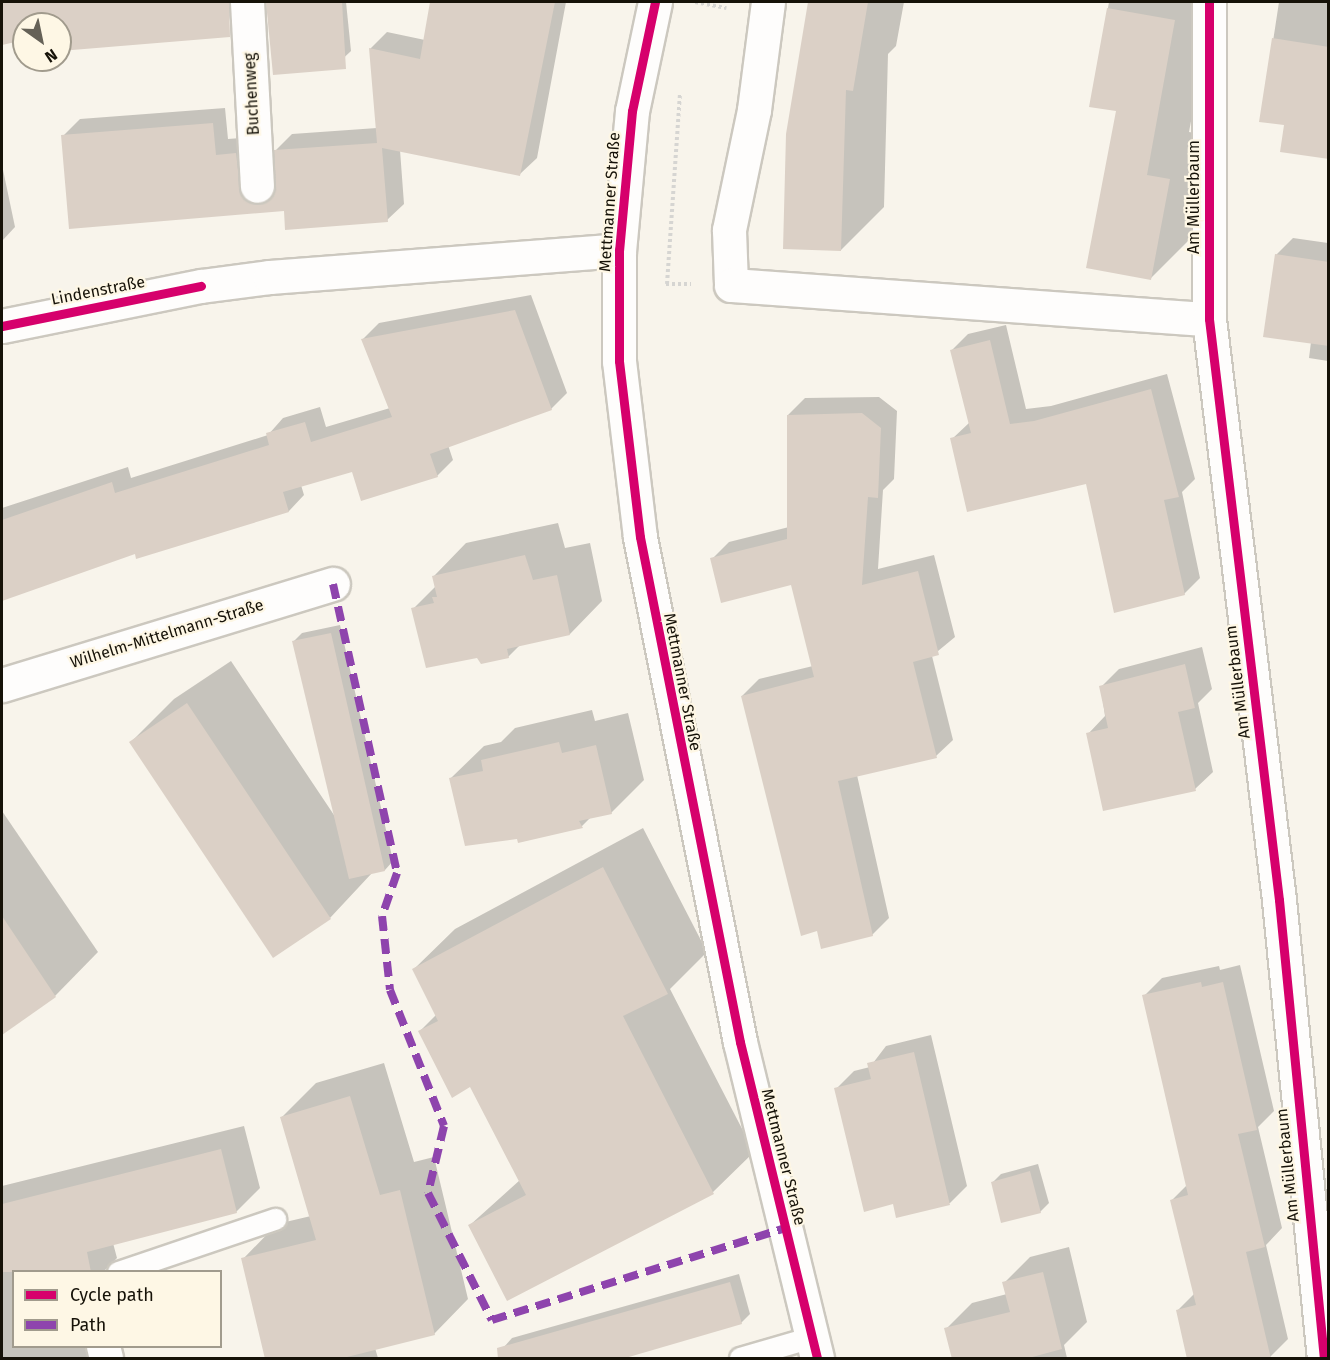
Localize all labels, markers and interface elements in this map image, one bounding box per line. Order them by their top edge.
north arrow [12,12,72,72]
text: N [41,45,61,67]
street label: Buchenweg [240,52,264,136]
street label: Mettmanner Straße [596,131,624,273]
street label: Am Müllerbaum [1184,140,1204,254]
street label: Lindenstraße [49,272,147,310]
street label: Wilhelm-Mittelmann-Straße [68,595,266,673]
street label: Mettmanner Straße [659,611,705,753]
street label: Am Müllerbaum [1222,624,1254,740]
street label: Mettmanner Straße [757,1087,809,1227]
street label: Am Müllerbaum [1272,1107,1304,1223]
legend [12,1270,222,1348]
text: Cycle path [70,1284,154,1306]
text: Path [70,1314,106,1336]

